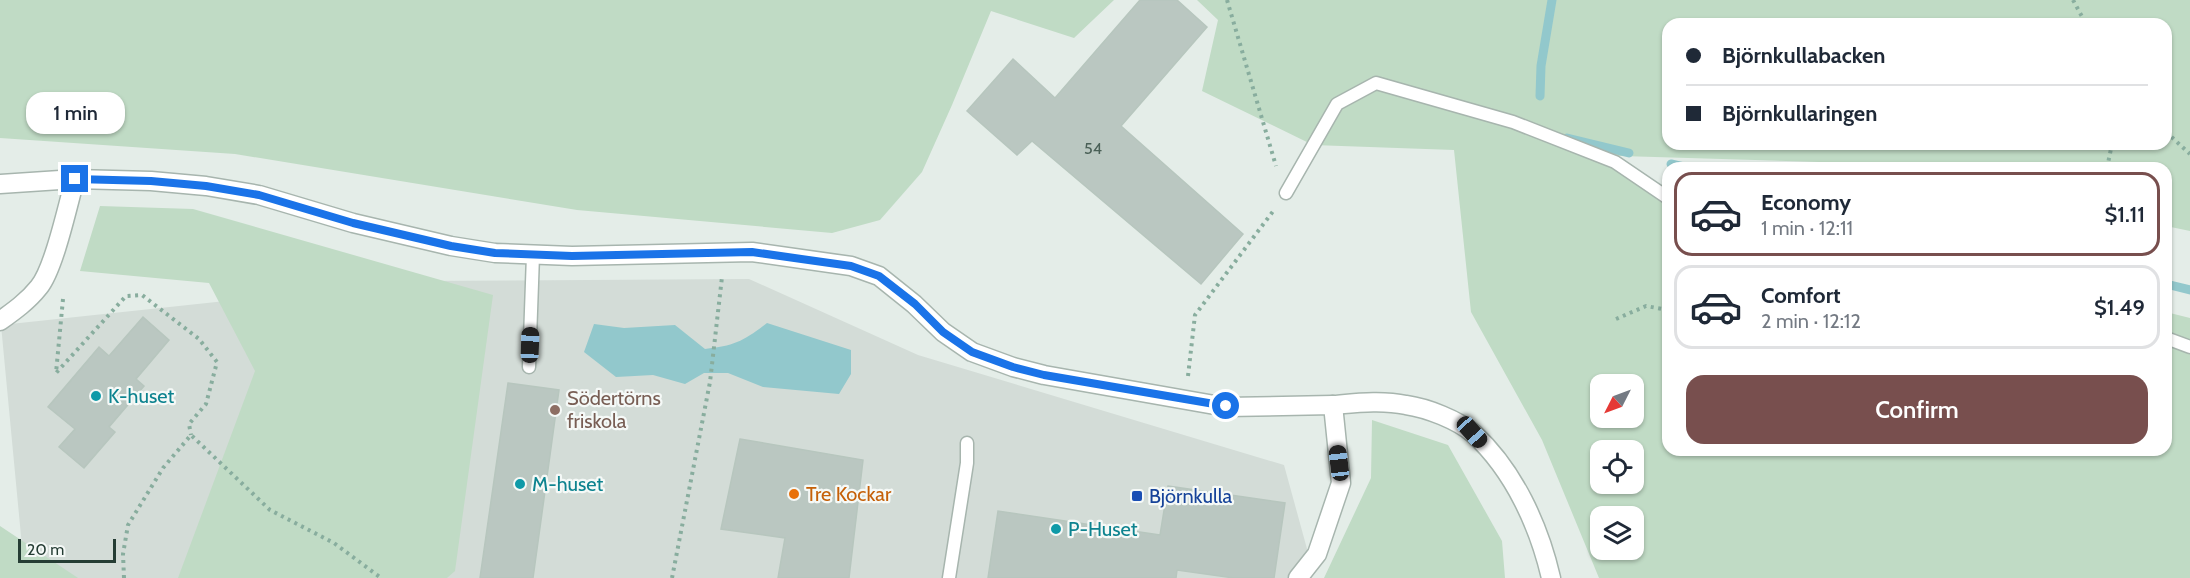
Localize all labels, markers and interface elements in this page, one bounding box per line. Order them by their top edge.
text: Björnkullabacken [1722,42,1885,69]
callout: 1 min [26,92,124,134]
text: Björnkullaringen [1722,100,1877,127]
text: 1 min [53,101,98,125]
house number: 54 [1084,139,1102,158]
route end [61,165,88,192]
icon: car [1689,187,1743,241]
text: Economy [1761,189,1851,216]
text: $1.11 [2104,201,2145,228]
text: 1 min · 12:11 [1761,216,1853,240]
icon: car [1689,280,1743,334]
text: Comfort [1761,282,1840,309]
text: $1.49 [2094,294,2145,321]
text: 2 min · 12:12 [1761,309,1861,333]
car [520,327,540,363]
north arrow [1590,374,1644,428]
map controls [1590,374,1644,560]
button: Confirm [1686,375,2148,444]
place label: K-huset [108,384,174,408]
place label: Södertörns friskola [567,386,661,433]
marker: K-huset [89,389,103,403]
route start [1212,392,1239,419]
marker: Södertörns friskola [548,403,562,417]
car [1453,413,1491,451]
button: locate [1590,440,1644,494]
car [1328,444,1350,482]
place label: M-huset [532,472,604,496]
marker: M-huset [513,477,527,491]
place label: Tre Kockar [806,482,892,506]
place label: Björnkulla [1149,484,1232,508]
marker: Tre Kockar [787,487,801,501]
marker: Björnkulla [1130,489,1144,503]
button: layers [1590,506,1644,560]
place label: P-Huset [1068,517,1138,541]
marker: P-Huset [1049,522,1063,536]
scale bar [18,536,116,564]
text: 20 m [27,540,64,559]

